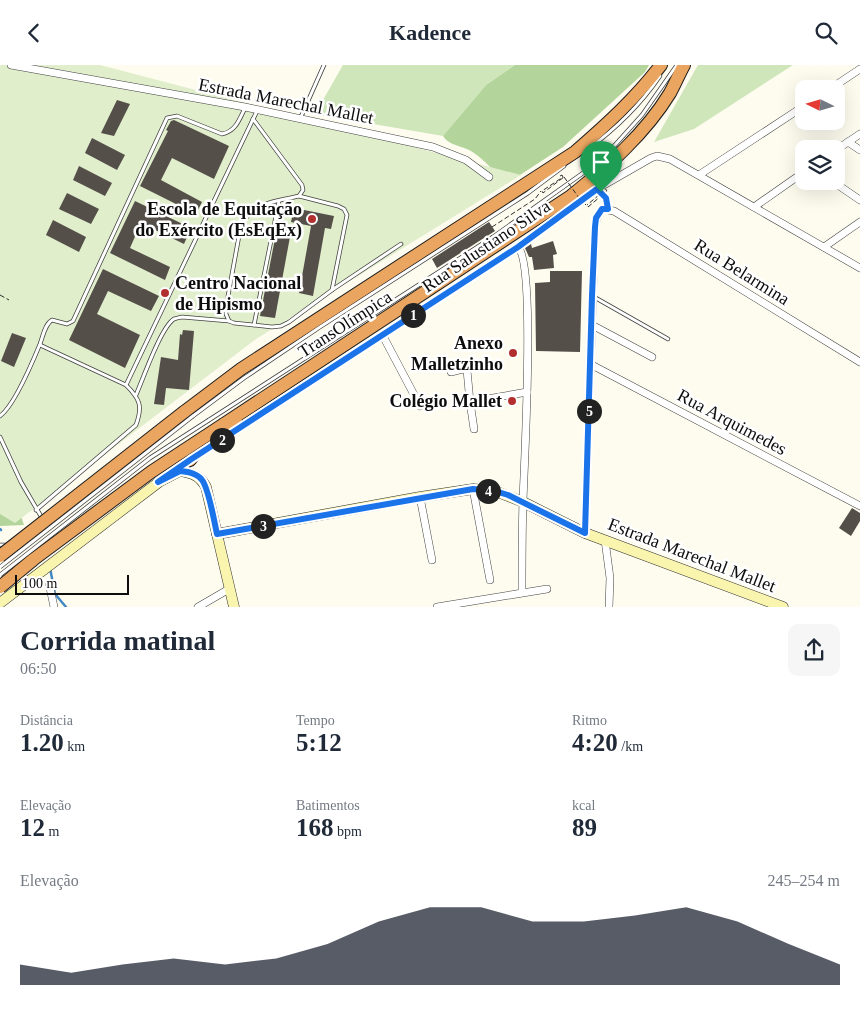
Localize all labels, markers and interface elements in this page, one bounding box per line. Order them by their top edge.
icon: back [20,19,48,47]
icon: search [812,19,840,47]
text: Kadence [389,20,471,45]
street label: Estrada Marechal Mallet [197,74,375,128]
north arrow [795,80,845,130]
map controls [795,80,845,190]
button: layers [795,140,845,190]
pin [580,141,622,192]
icon: arrive [587,148,615,176]
street label: Rua Salustiano Silva [418,196,554,296]
place label: Escola de Equitação do Exército (EsEqEx) [135,199,302,241]
marker: Escola de Equitação do Exército (EsEqEx) [306,213,318,225]
street label: Rua Belarmina [691,235,793,309]
place label: Centro Nacional de Hipismo [175,273,301,314]
street label: TransOlímpica [295,286,395,362]
marker: Centro Nacional de Hipismo [159,287,171,299]
pin: 1 [400,303,426,327]
text: 1 [410,308,417,323]
place label: Anexo Malletzinho [411,333,503,374]
marker: Anexo Malletzinho [507,347,519,359]
street label: Rua Arquimedes [674,385,790,459]
place label: Colégio Mallet [390,391,502,411]
marker: Colégio Mallet [506,395,518,407]
pin: 5 [576,399,602,423]
text: 5 [586,404,593,419]
pin: 2 [210,427,234,453]
text: 2 [219,433,226,448]
pin: 4 [476,479,500,503]
text: 4 [485,484,492,499]
pin: 3 [250,513,276,539]
street label: Estrada Marechal Mallet [605,514,779,596]
text: 3 [260,519,267,534]
scale bar [15,572,129,595]
text: 100 m [22,576,57,591]
button: share [788,624,840,676]
text: Corrida matinal [20,625,215,656]
text: 06:50 [20,660,56,677]
text: Distância [20,713,73,728]
text: Tempo [296,713,335,728]
text: Ritmo [572,713,607,728]
text: 1.20 [20,729,64,756]
text: 5:12 [296,729,342,756]
text: 4:20 [572,729,618,756]
text: km [64,739,85,754]
text: /km [618,739,643,754]
text: Elevação [20,798,71,813]
text: Batimentos [296,798,360,813]
text: kcal [572,798,595,813]
text: 12 [20,814,45,841]
text: 168 [296,814,334,841]
text: 89 [572,814,597,841]
text: m [45,824,59,839]
text: bpm [334,824,362,839]
text: Elevação [20,872,79,889]
text: 245–254 m [768,872,840,889]

